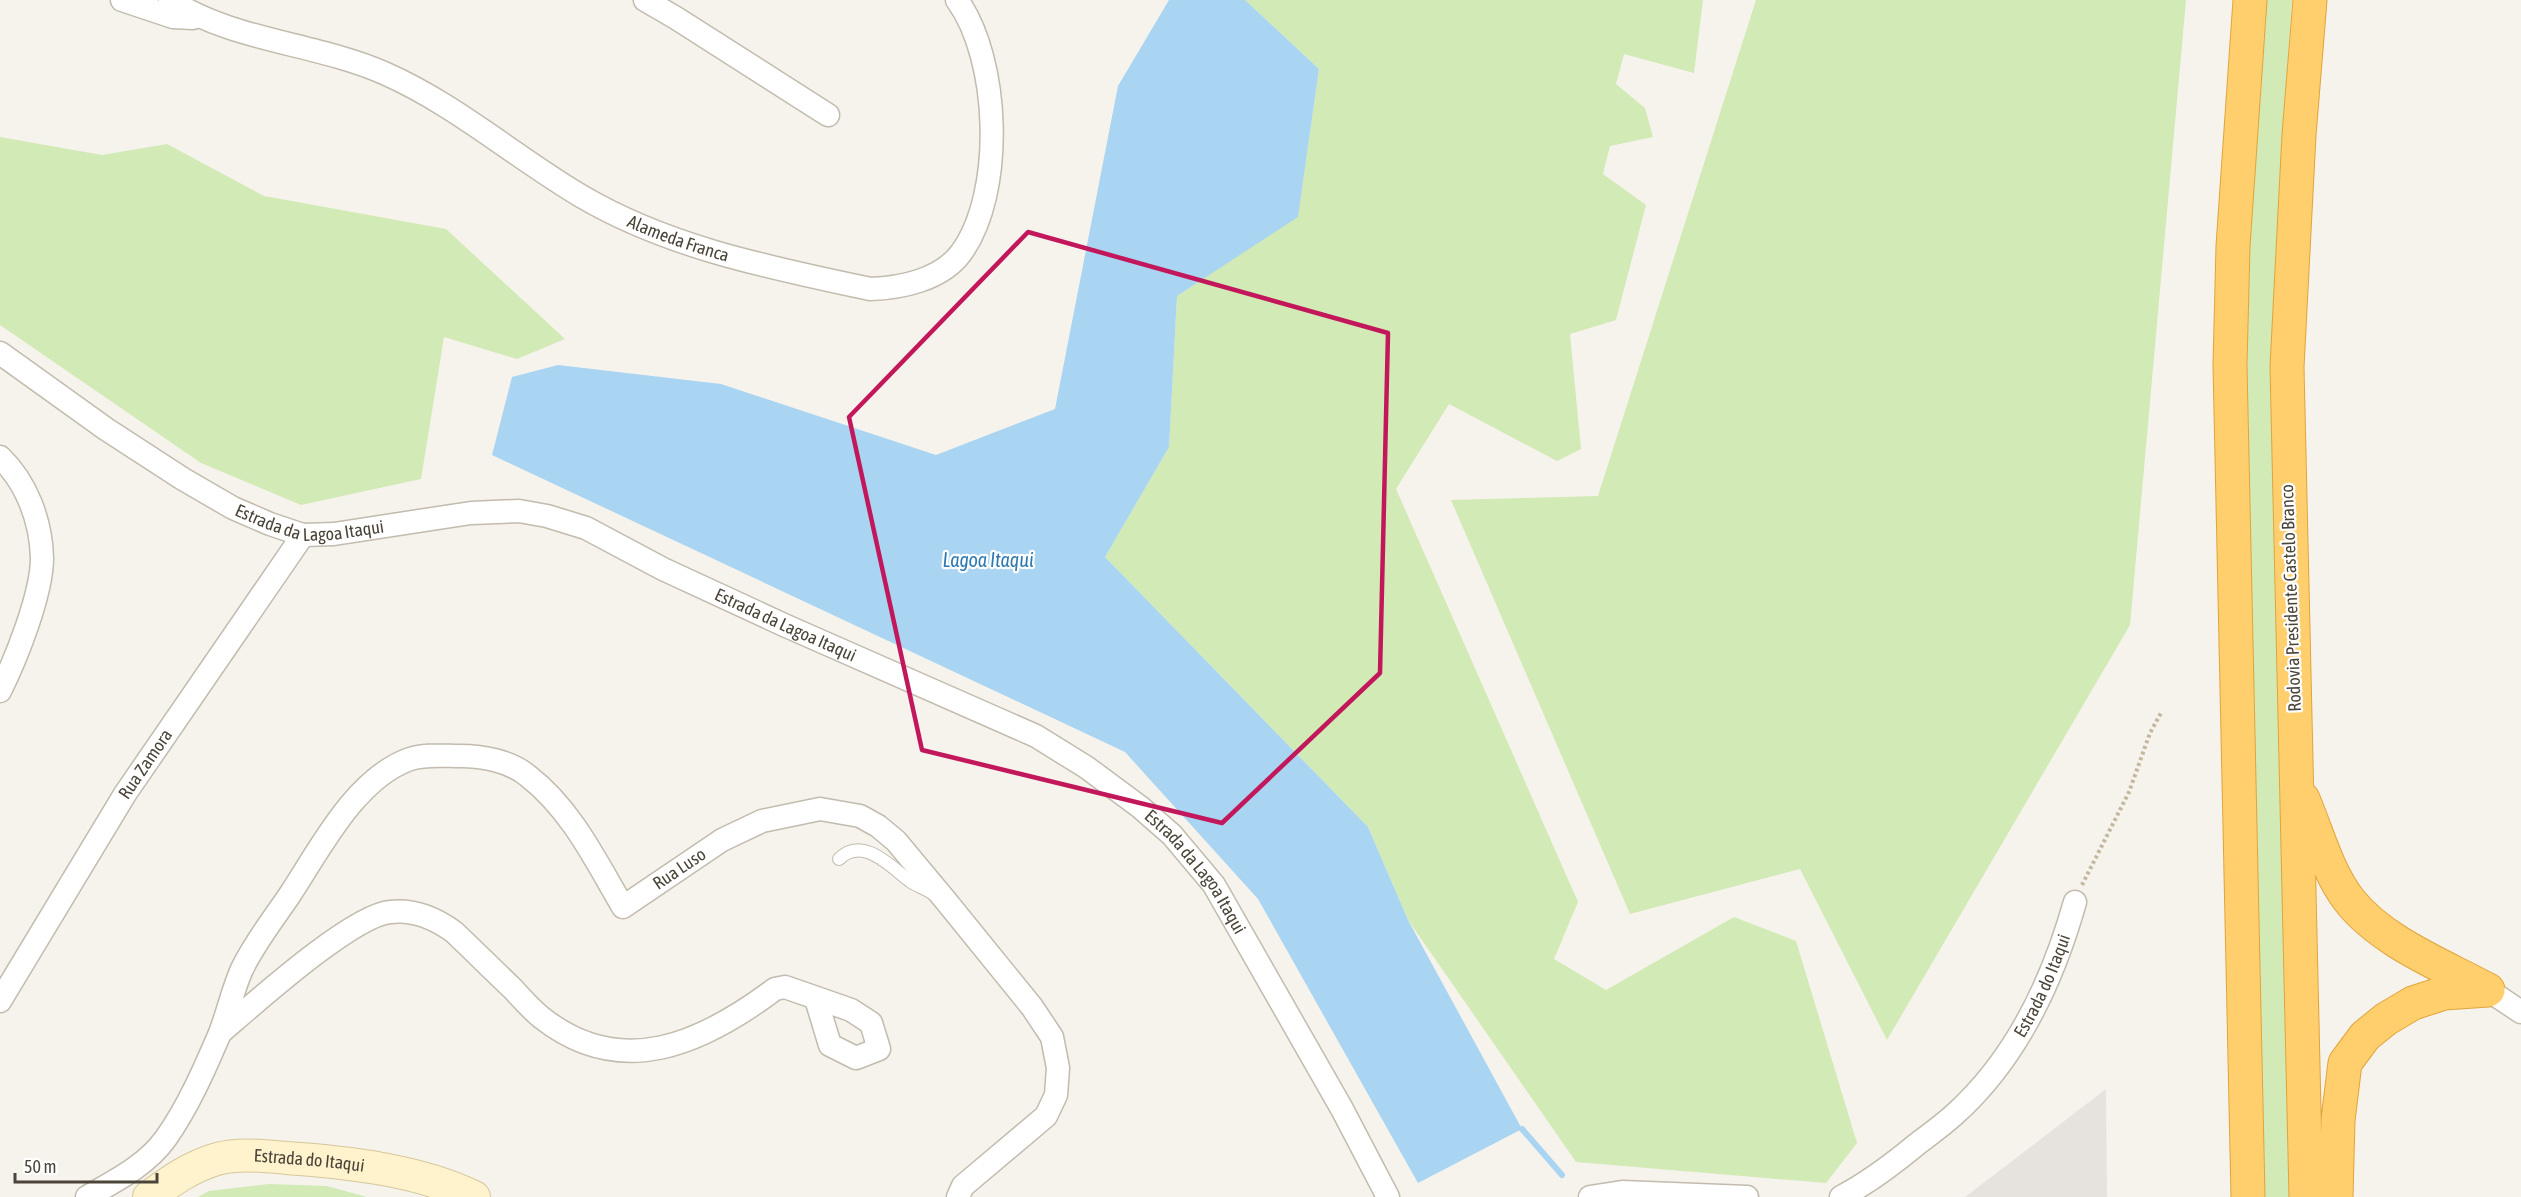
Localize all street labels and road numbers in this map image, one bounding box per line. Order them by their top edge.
street label: Alameda Franca [624,210,732,266]
street label: Rodovia Presidente Castelo Branco [2276,484,2305,712]
street label: Estrada da Lagoa Itaqui [232,499,385,545]
street label: Estrada da Lagoa Itaqui [712,583,860,666]
street label: Rua Zamora [114,725,176,803]
street label: Estrada da Lagoa Itaqui [1141,805,1251,937]
street label: Rua Luso [649,843,710,894]
street label: Estrada do Itaqui [2009,931,2074,1041]
street label: Estrada do Itaqui [253,1145,366,1176]

